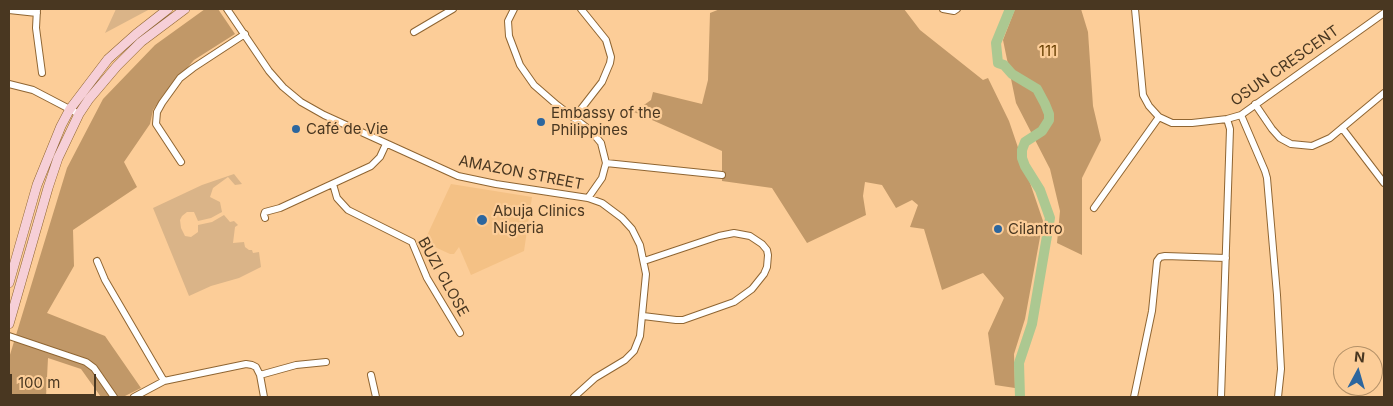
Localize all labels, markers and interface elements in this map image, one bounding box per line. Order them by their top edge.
street label: OSUN CRESCENT [1227,22,1343,110]
park label: 111 [1039,42,1057,60]
place label: Embassy of the Philippines [551,104,661,139]
marker: Embassy of the Philippines [535,116,547,128]
place label: Café de Vie [306,120,388,138]
marker: Café de Vie [290,123,302,135]
street label: AMAZON STREET [457,152,585,194]
place label: Abuja Clinics Nigeria [493,202,585,237]
marker: Abuja Clinics Nigeria [475,213,489,227]
place label: Cilantro [1008,220,1063,238]
marker: Cilantro [992,223,1004,235]
street label: BUZI CLOSE [414,234,472,320]
north arrow [1333,346,1383,396]
text: N [1353,348,1366,366]
scale bar [12,364,99,396]
text: 100 m [18,373,60,392]

